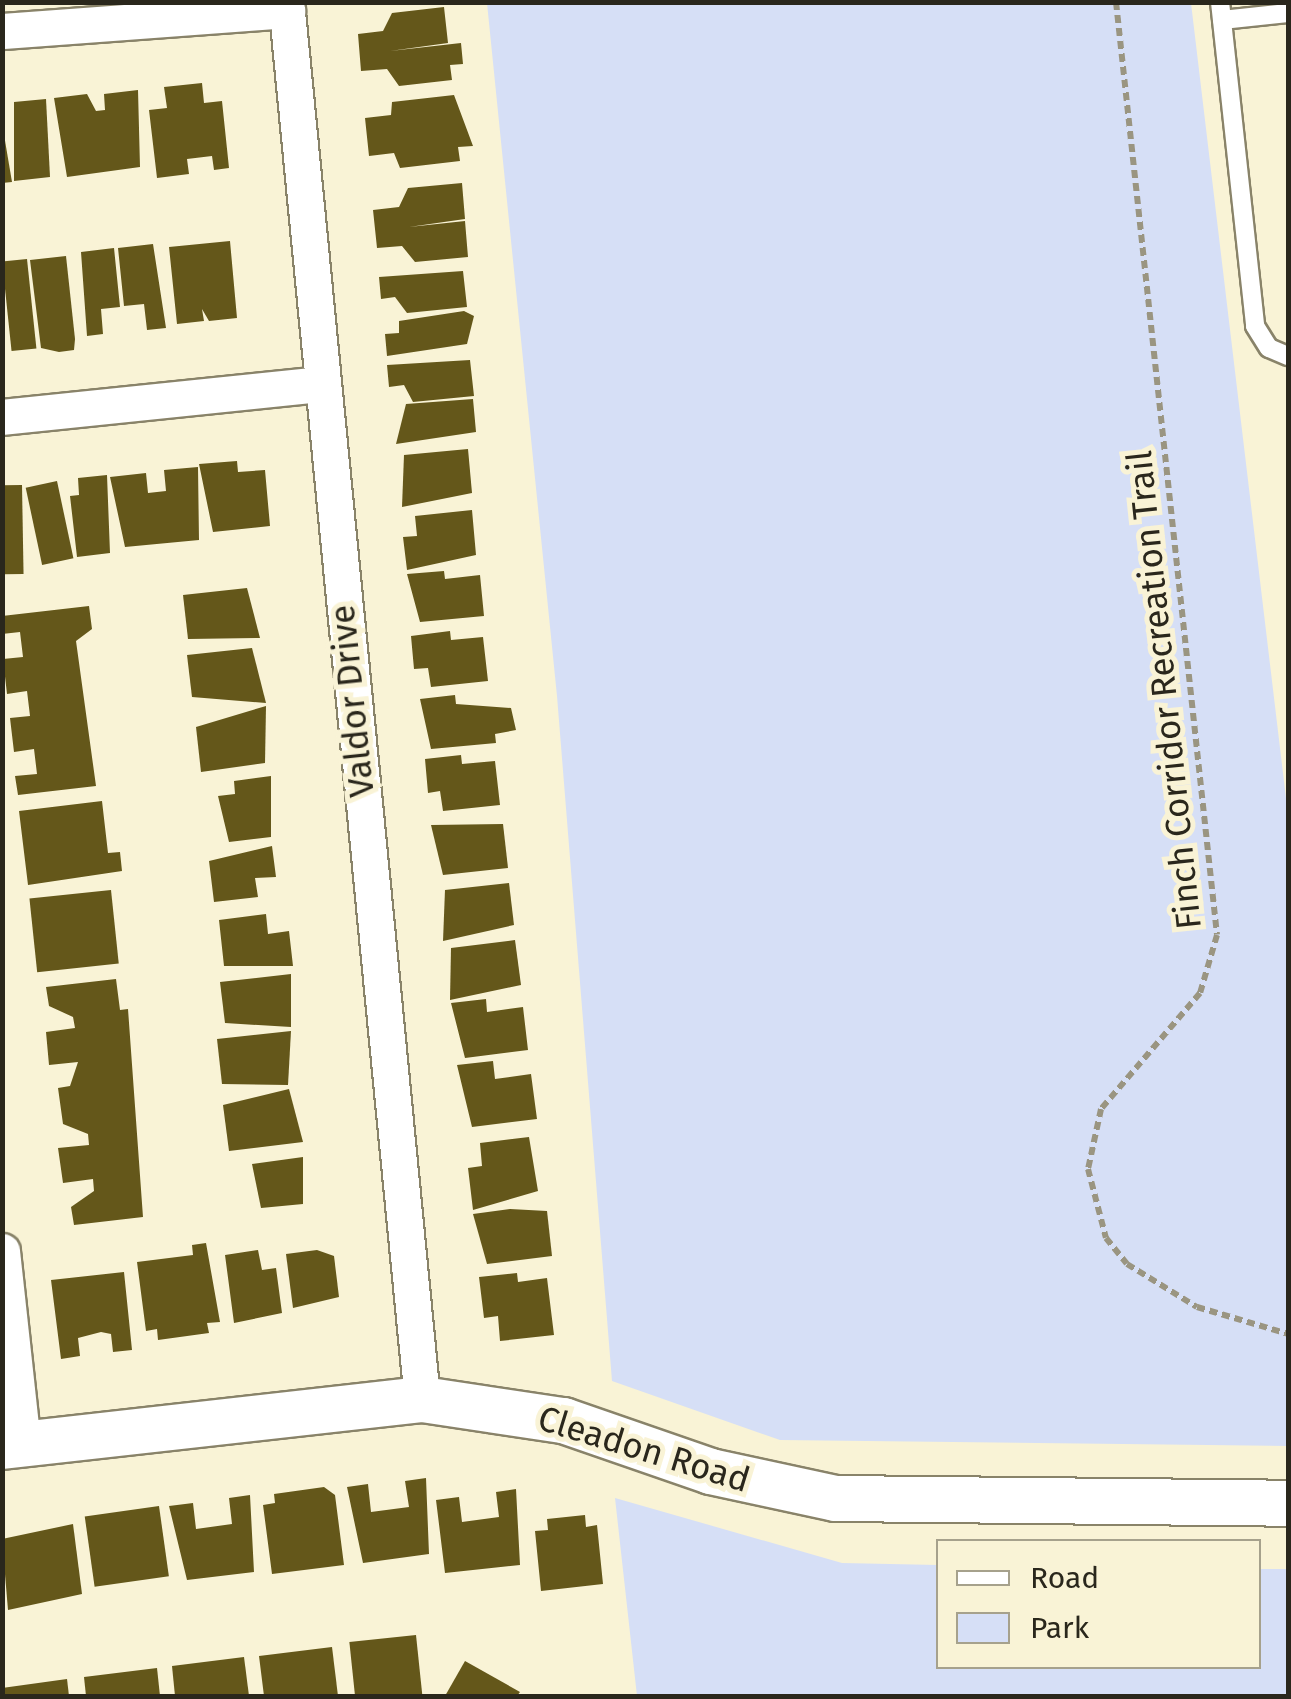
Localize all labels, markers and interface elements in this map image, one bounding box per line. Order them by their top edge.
street label: Finch Corridor Recreation Trail [1118,449,1210,931]
street label: Valdor Drive [321,603,383,799]
street label: Cleadon Road [533,1397,755,1501]
legend [936,1539,1261,1669]
text: Road [1030,1560,1099,1596]
text: Park [1030,1610,1089,1646]

